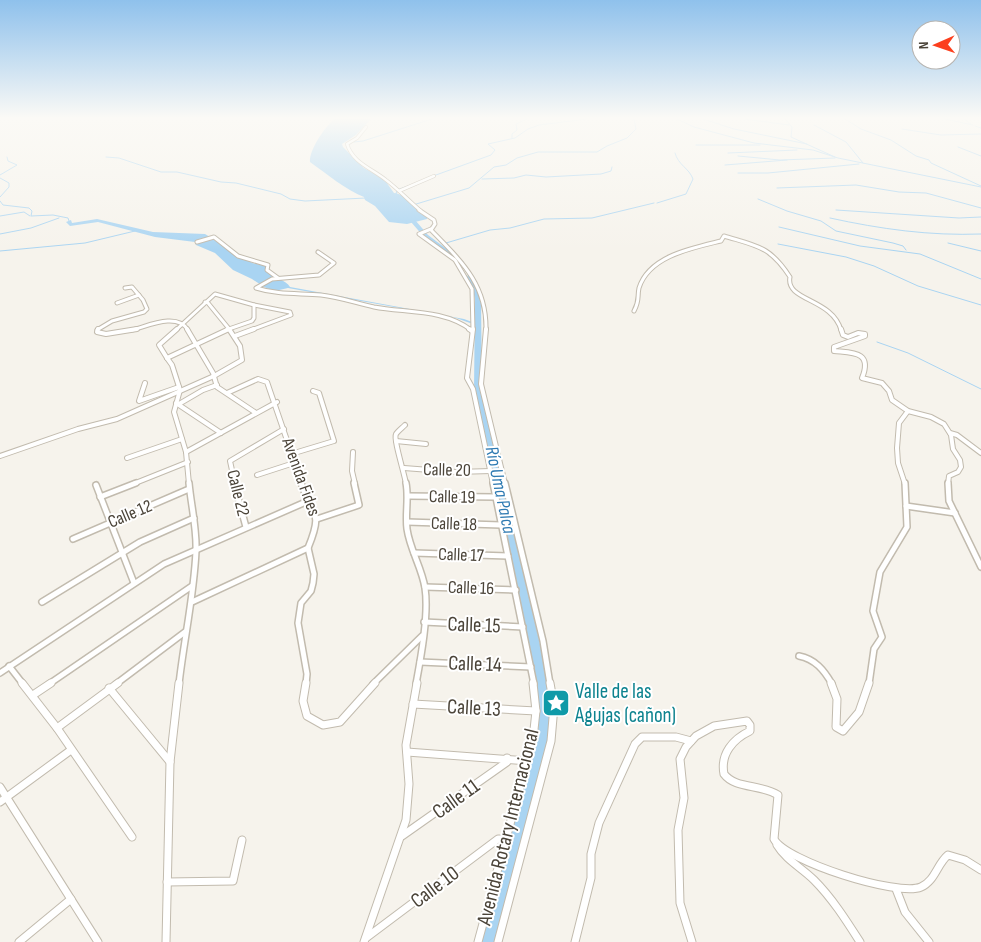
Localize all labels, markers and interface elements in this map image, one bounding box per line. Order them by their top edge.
north arrow [911,20,961,70]
text: N [915,41,932,49]
street label: Avenida Fides [277,434,325,519]
water label: Río Uma Palca [480,444,521,536]
street label: Calle 20 [423,459,471,481]
street label: Calle 22 [222,468,254,518]
street label: Calle 19 [429,486,475,508]
street label: Calle 12 [105,495,155,533]
street label: Calle 18 [430,513,478,535]
street label: Calle 17 [438,544,485,566]
street label: Calle 16 [447,577,495,599]
street label: Calle 15 [447,612,501,638]
street label: Calle 14 [448,651,502,677]
place label: Valle de las Agujas (cañon) [574,679,676,728]
place icon: Valle de las Agujas (cañon) [541,688,571,718]
street label: Calle 13 [447,694,501,722]
street label: Avenida Rotary Internacional [471,726,545,929]
street label: Calle 11 [428,773,485,824]
street label: Calle 10 [406,861,464,913]

